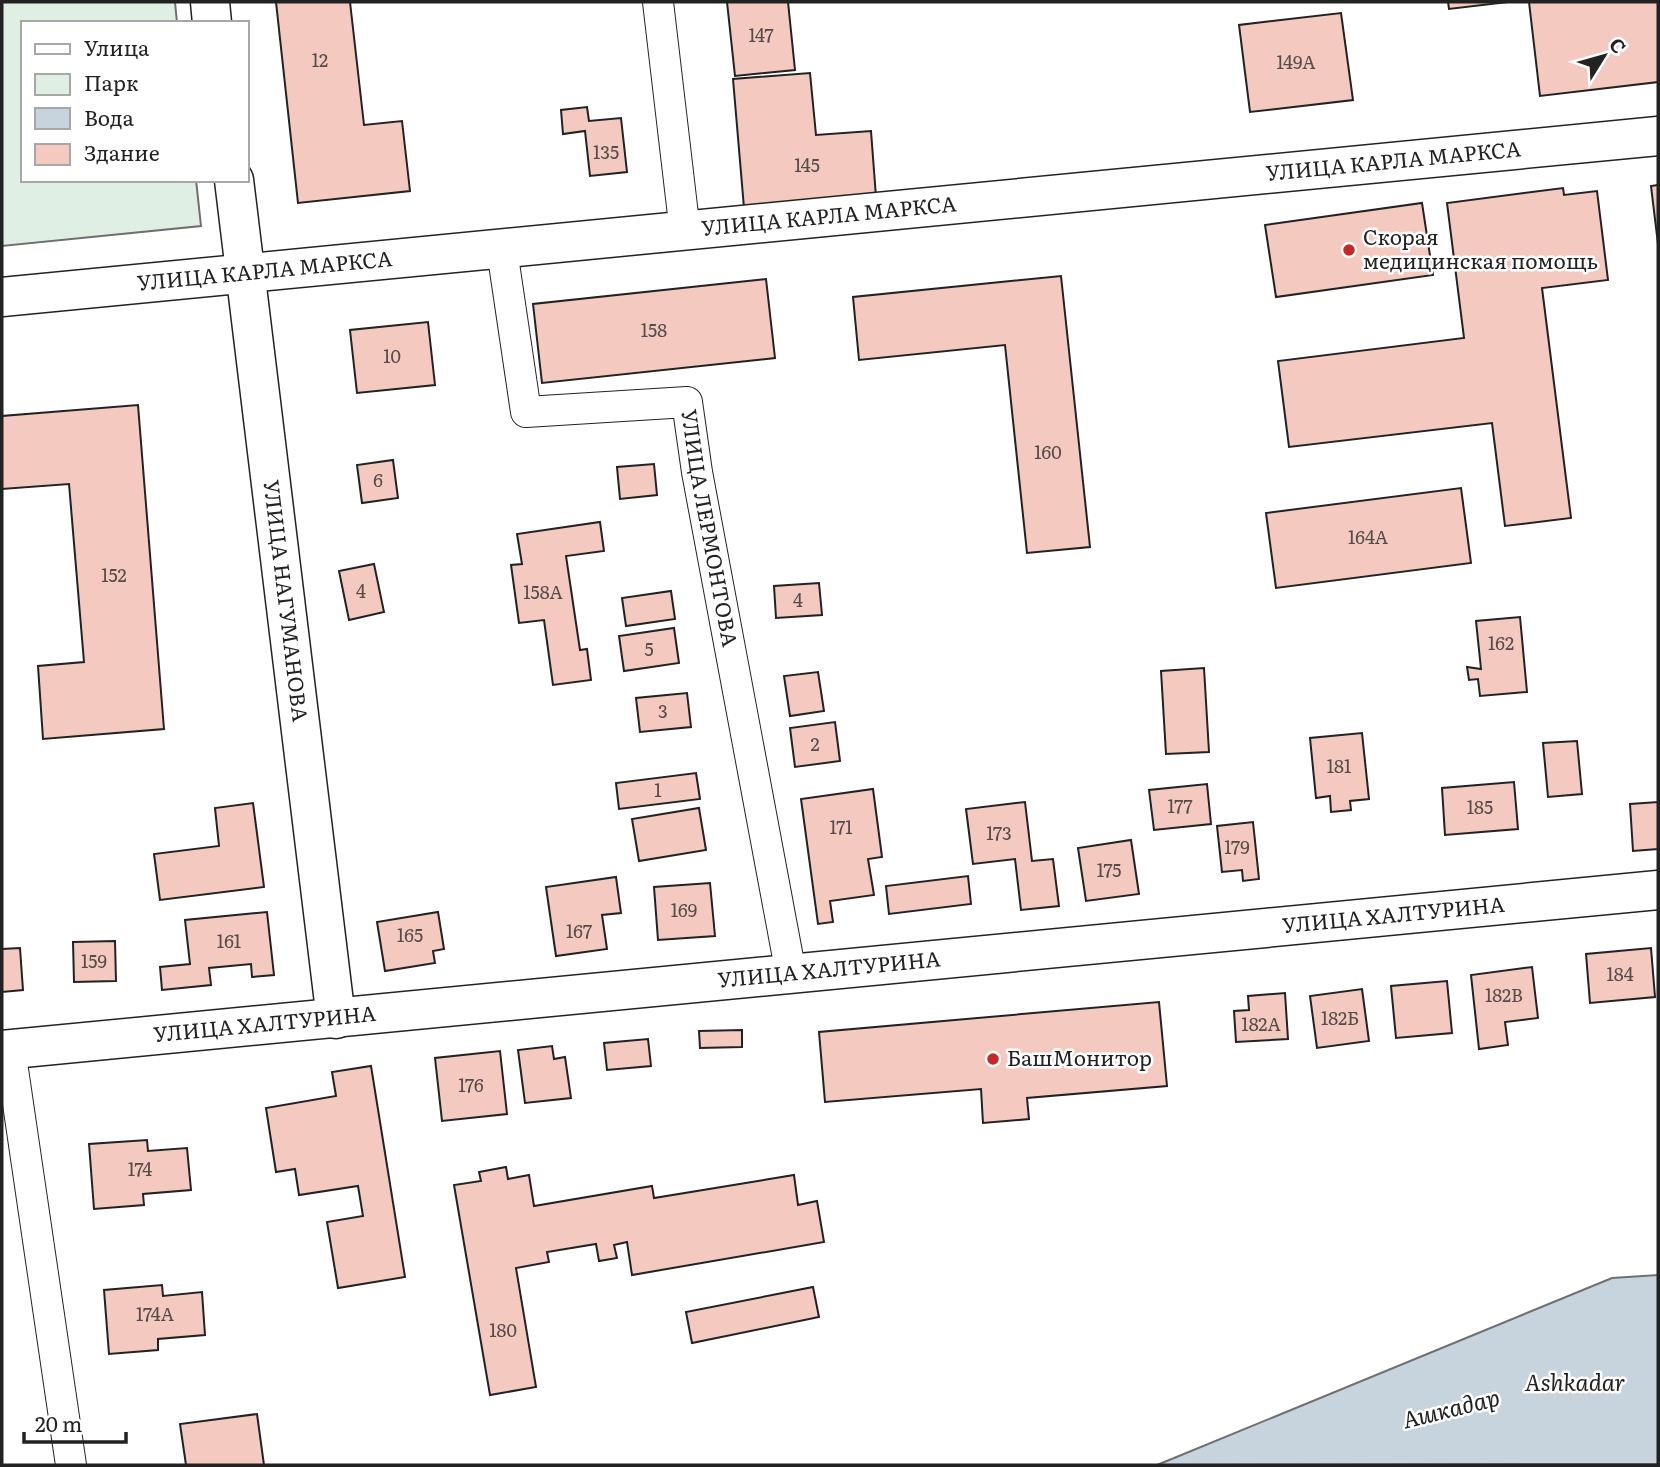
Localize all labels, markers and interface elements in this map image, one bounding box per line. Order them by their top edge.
legend [21,21,248,182]
house number: 147 [748,21,774,48]
north arrow [1569,21,1639,91]
text: Улица [84,31,150,62]
text: С [1603,31,1634,59]
house number: 12 [312,46,328,73]
house number: 149А [1276,48,1316,75]
text: Парк [84,66,139,97]
text: Вода [84,101,135,132]
street label: УЛИЦА КАРЛА МАРКСА [1264,131,1523,187]
text: Здание [84,136,160,167]
house number: 135 [593,138,619,165]
house number: 145 [794,151,820,178]
street label: УЛИЦА КАРЛА МАРКСА [700,186,958,242]
place label: Скорая медицинская помощь [1363,220,1598,275]
street label: УЛИЦА КАРЛА МАРКСА [136,241,394,297]
marker: Скорая медицинская помощь [1341,242,1357,258]
house number: 158 [641,316,667,343]
house number: 10 [383,342,401,369]
street label: УЛИЦА ЛЕРМОНТОВА [675,407,747,650]
house number: 160 [1034,438,1062,465]
house number: 6 [373,466,383,493]
street label: УЛИЦА НАГУМАНОВА [258,478,318,724]
house number: 164А [1348,523,1388,550]
house number: 152 [101,561,127,588]
house number: 4 [356,577,366,604]
house number: 158А [523,578,563,605]
house number: 4 [793,586,803,613]
house number: 162 [1488,629,1514,656]
house number: 5 [644,635,654,662]
house number: 3 [658,697,668,724]
house number: 2 [810,730,820,757]
house number: 181 [1327,752,1351,779]
house number: 1 [654,776,662,803]
house number: 177 [1167,792,1193,819]
house number: 185 [1467,793,1493,820]
house number: 171 [829,813,853,840]
house number: 173 [986,819,1012,846]
house number: 179 [1224,833,1250,860]
house number: 175 [1097,856,1121,883]
street label: УЛИЦА ХАЛТУРИНА [1281,887,1507,939]
house number: 169 [671,896,697,923]
house number: 167 [566,917,592,944]
house number: 165 [397,921,423,948]
house number: 161 [217,927,241,954]
street label: УЛИЦА ХАЛТУРИНА [716,941,942,994]
house number: 159 [81,947,107,974]
house number: 184 [1606,960,1634,987]
house number: 182В [1485,981,1523,1008]
street label: УЛИЦА ХАЛТУРИНА [152,996,378,1048]
house number: 182Б [1321,1004,1359,1031]
house number: 182А [1241,1010,1281,1037]
place label: БашМонитор [1007,1041,1152,1072]
marker: БашМонитор [985,1051,1001,1067]
house number: 176 [458,1071,484,1098]
house number: 174 [128,1155,152,1182]
house number: 174А [136,1300,174,1327]
house number: 180 [489,1316,517,1343]
water label: Ashkadar [1525,1364,1625,1398]
water label: Ашкадар [1398,1379,1503,1436]
scale bar [24,1400,126,1444]
text: 20 m [35,1407,82,1438]

